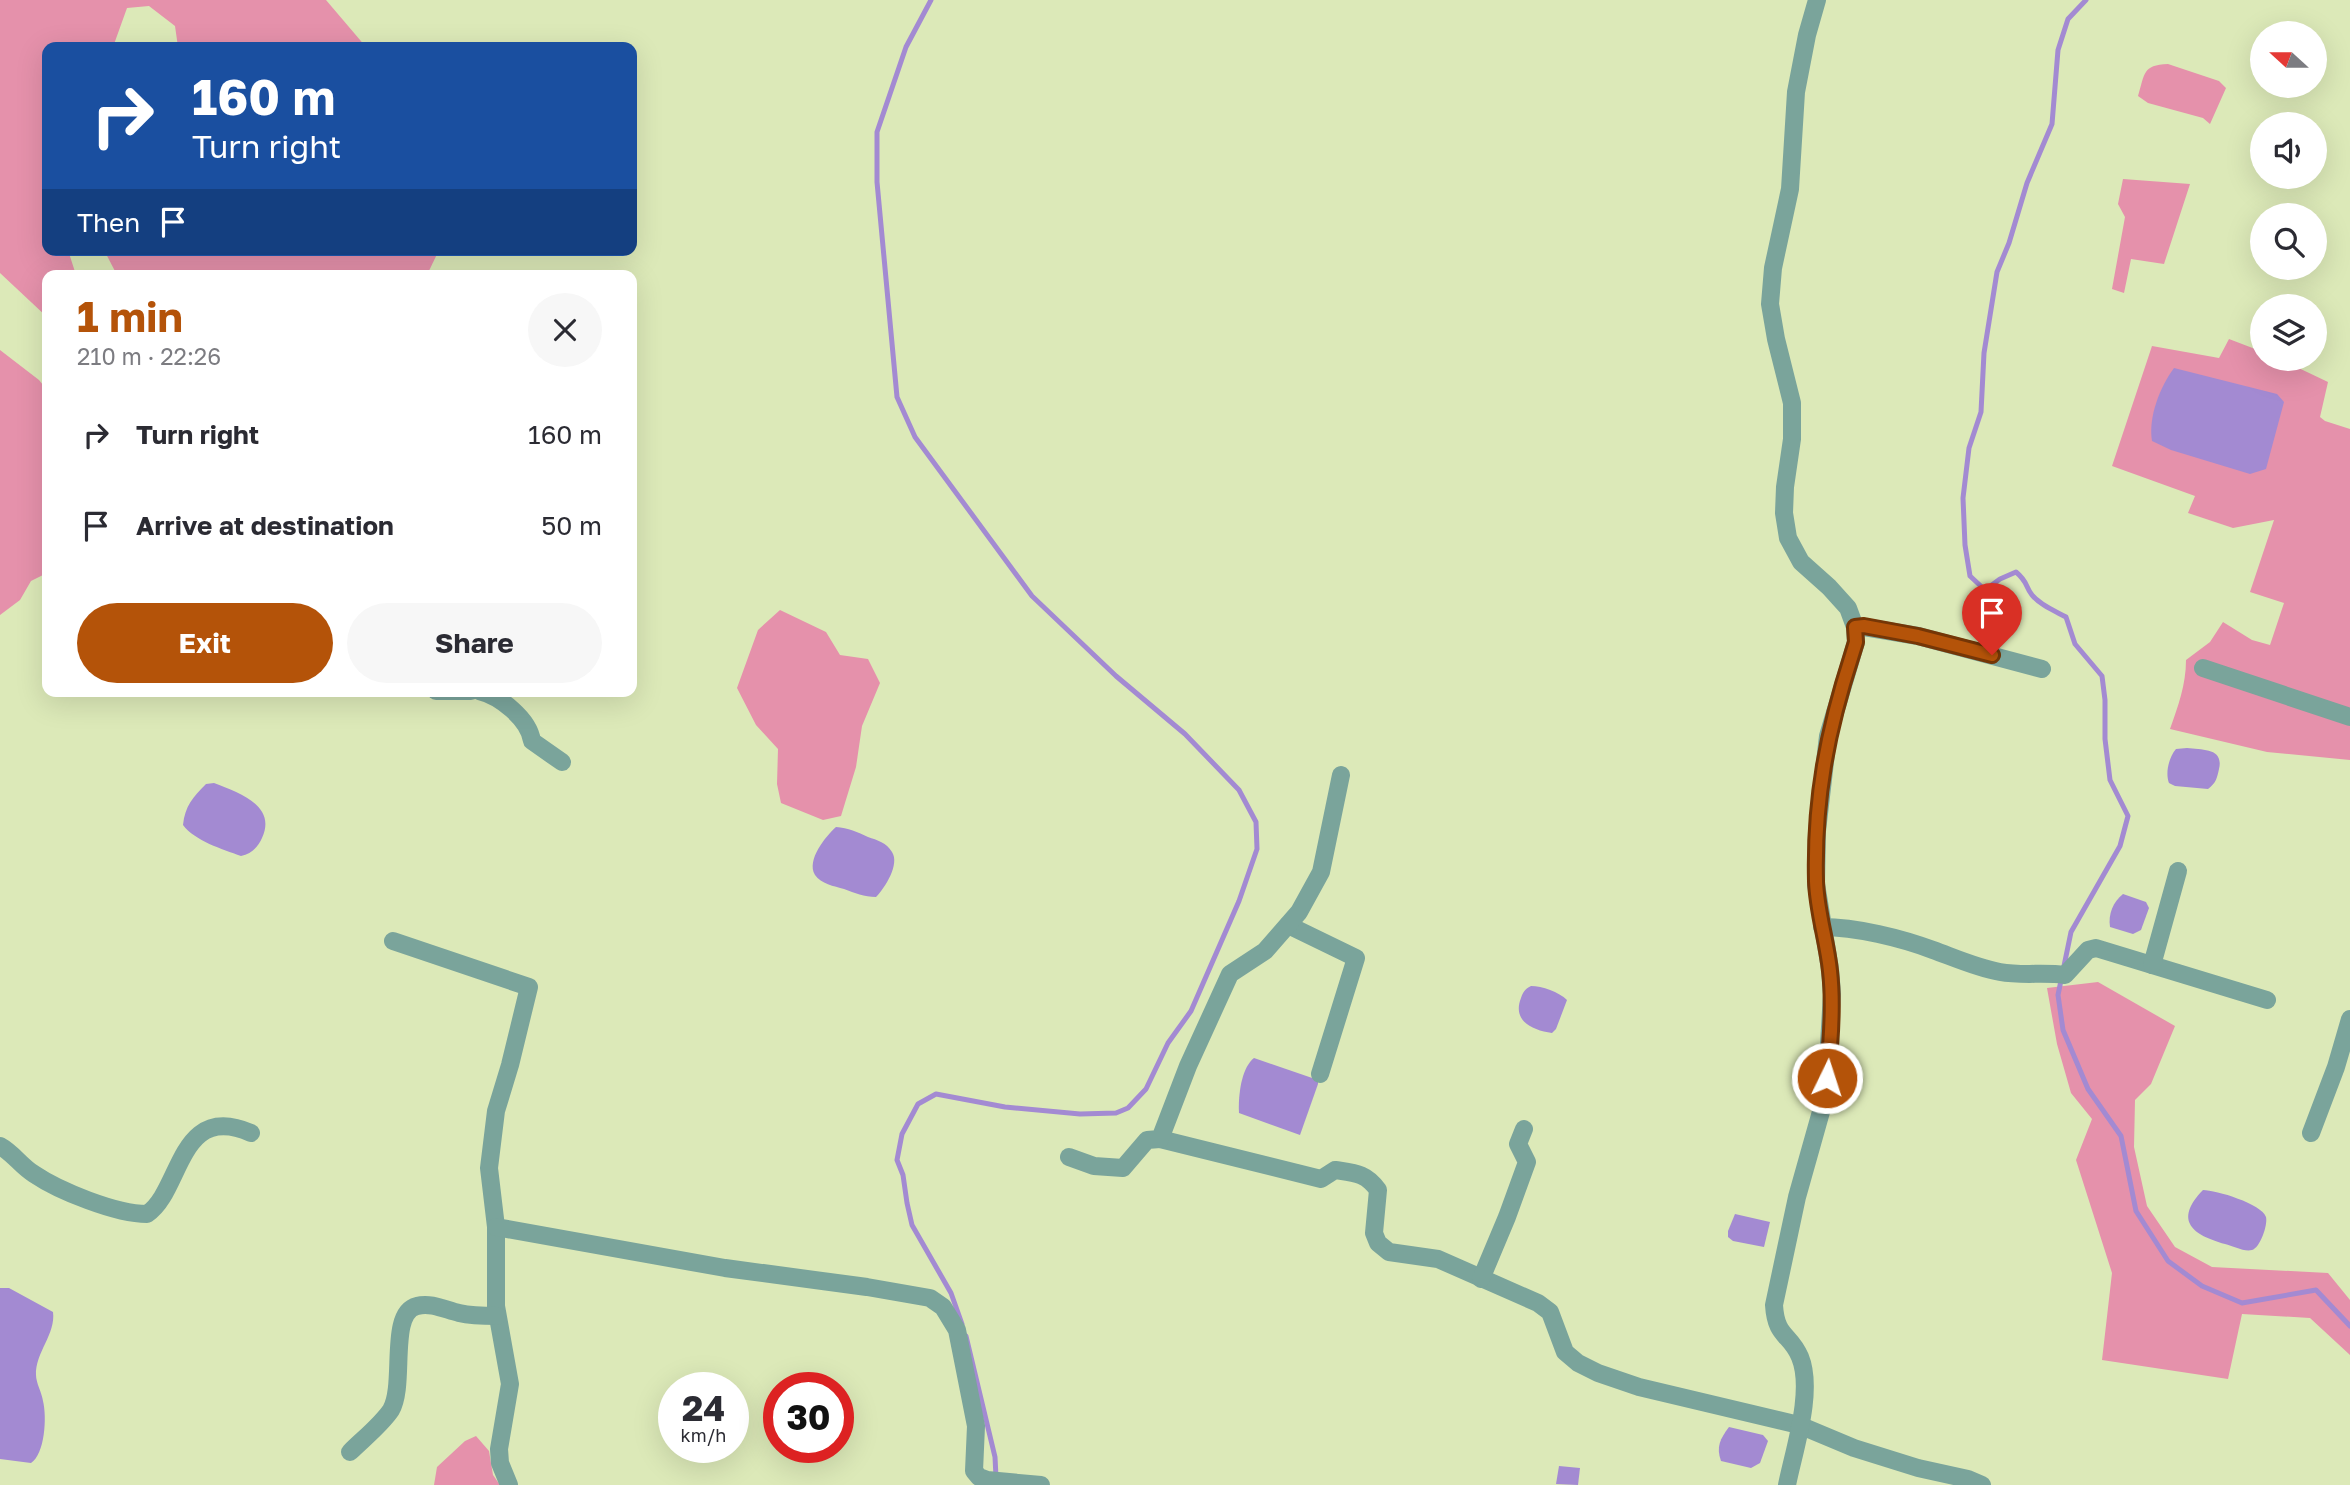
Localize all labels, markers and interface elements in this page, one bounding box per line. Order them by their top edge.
north arrow [2250,21,2328,98]
map controls [2250,21,2327,371]
text: 160 m [192,67,335,126]
icon: right [77,70,168,161]
button: sound [2250,112,2327,189]
text: Turn right [192,127,341,165]
icon: arrive [154,203,192,241]
button: search [2250,203,2327,280]
text: Then [77,207,140,238]
text: 1 min [77,291,183,341]
button: close [528,293,602,367]
button: layers [2250,294,2327,371]
text: 210 m · 22:26 [77,342,221,370]
icon: right [77,416,115,454]
text: Turn right [136,419,259,450]
text: 160 m [528,419,602,450]
icon: arrive [77,507,115,545]
text: Arrive at destination [136,510,394,541]
text: 50 m [541,510,602,541]
pin [1962,583,2022,655]
icon: arrive [1973,594,2011,632]
button: Exit [77,603,333,683]
button: Share [347,603,602,683]
position arrow [1790,1041,1864,1115]
speed limit sign: 30 [763,1372,854,1463]
text: 24 [682,1387,725,1429]
text: km/h [681,1424,726,1446]

